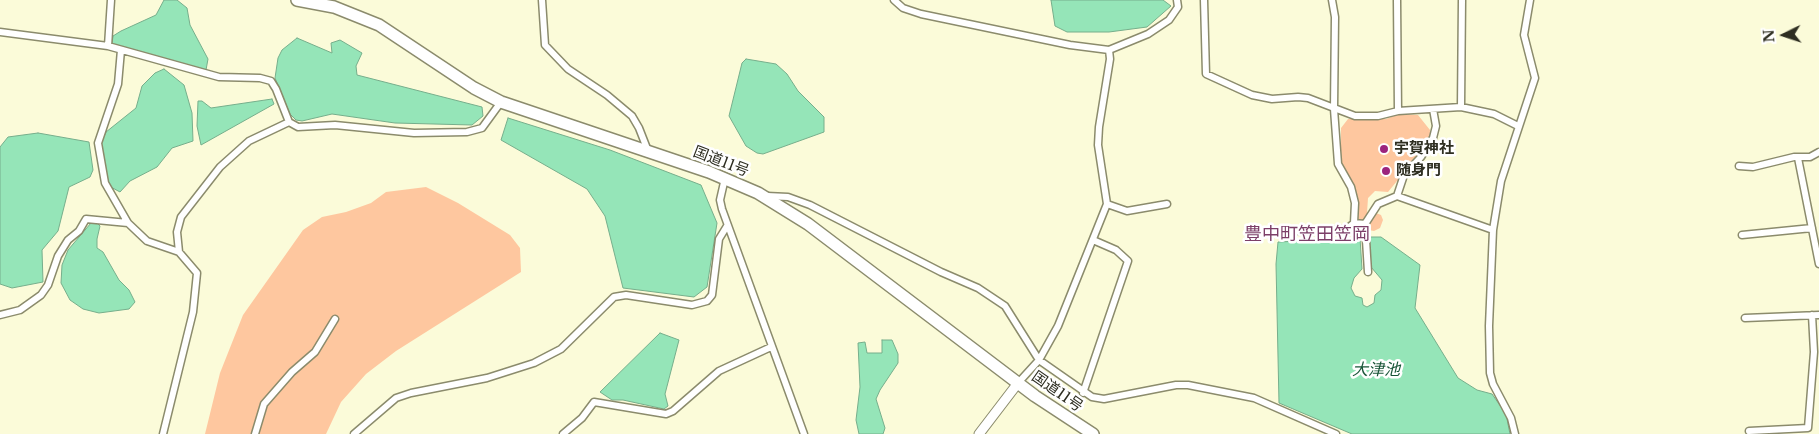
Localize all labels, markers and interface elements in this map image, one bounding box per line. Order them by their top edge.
north arrow [1759,10,1809,60]
text: N [1760,29,1778,43]
place label: 宇賀神社 [1394,140,1454,158]
street label: 国道11号 [691,143,751,181]
marker: 宇賀神社 [1378,143,1390,155]
place label: 随身門 [1396,162,1441,180]
marker: 随身門 [1380,165,1392,177]
district label: 豊中町笠田笠岡 [1244,224,1370,246]
water label: 大津池 [1352,360,1400,380]
street label: 国道11号 [1028,368,1086,416]

